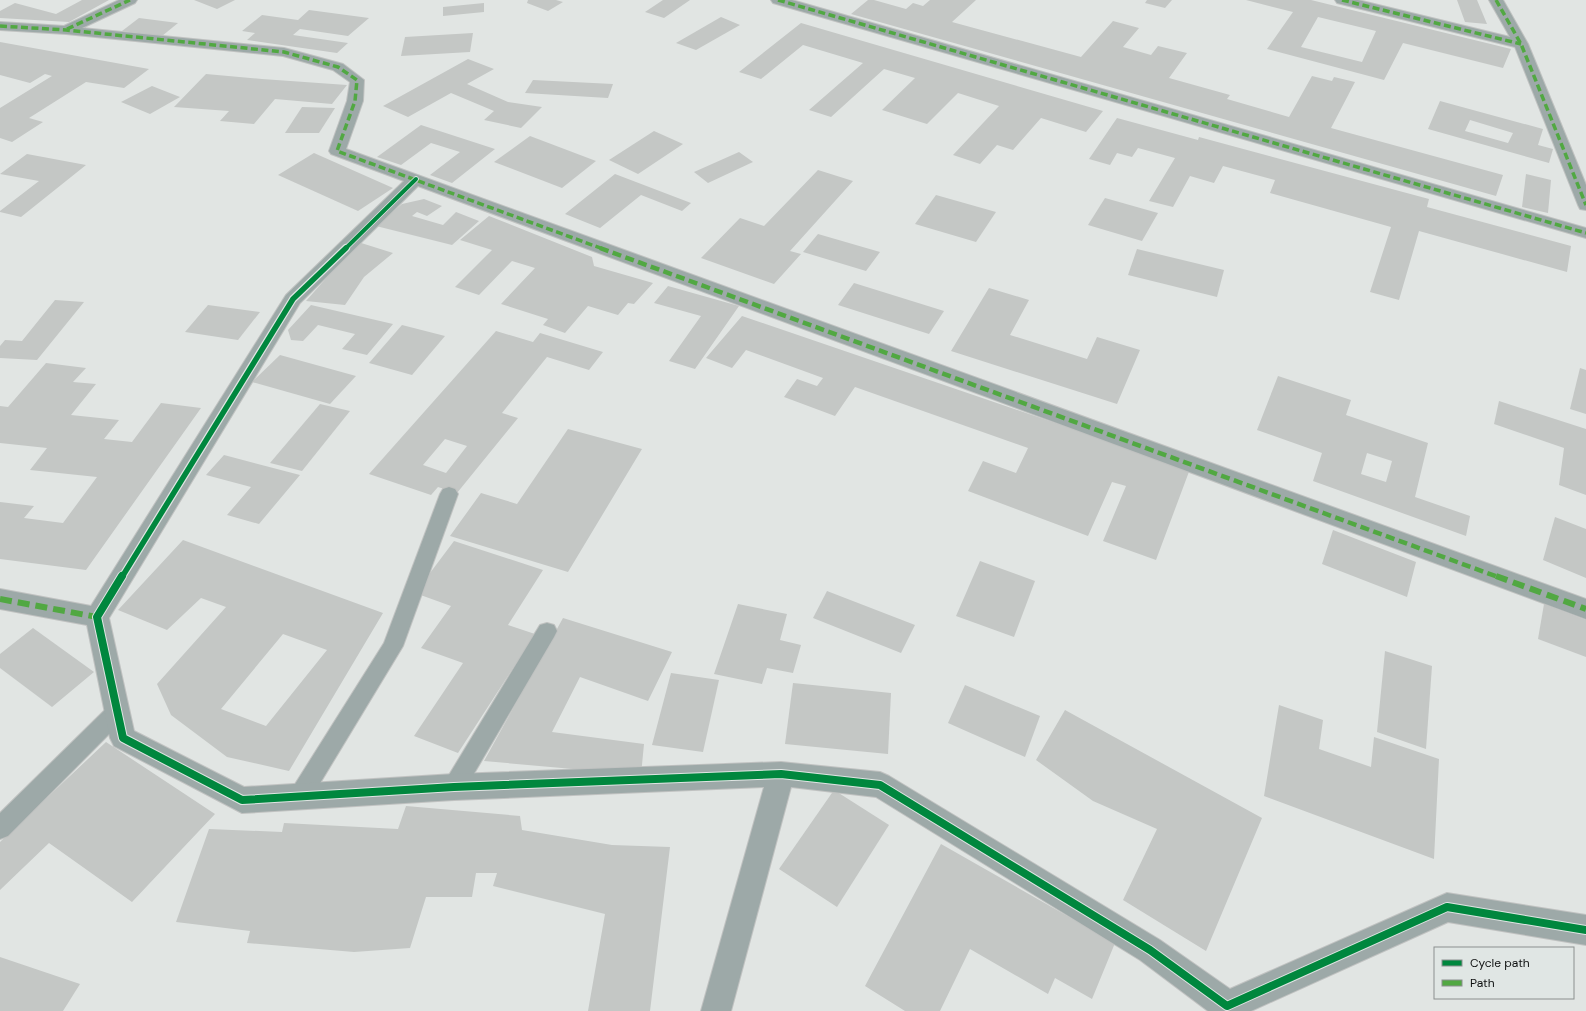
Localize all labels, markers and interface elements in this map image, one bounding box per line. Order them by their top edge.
legend [1434,947,1574,999]
text: Cycle path [1470,955,1530,971]
text: Path [1470,975,1495,991]

